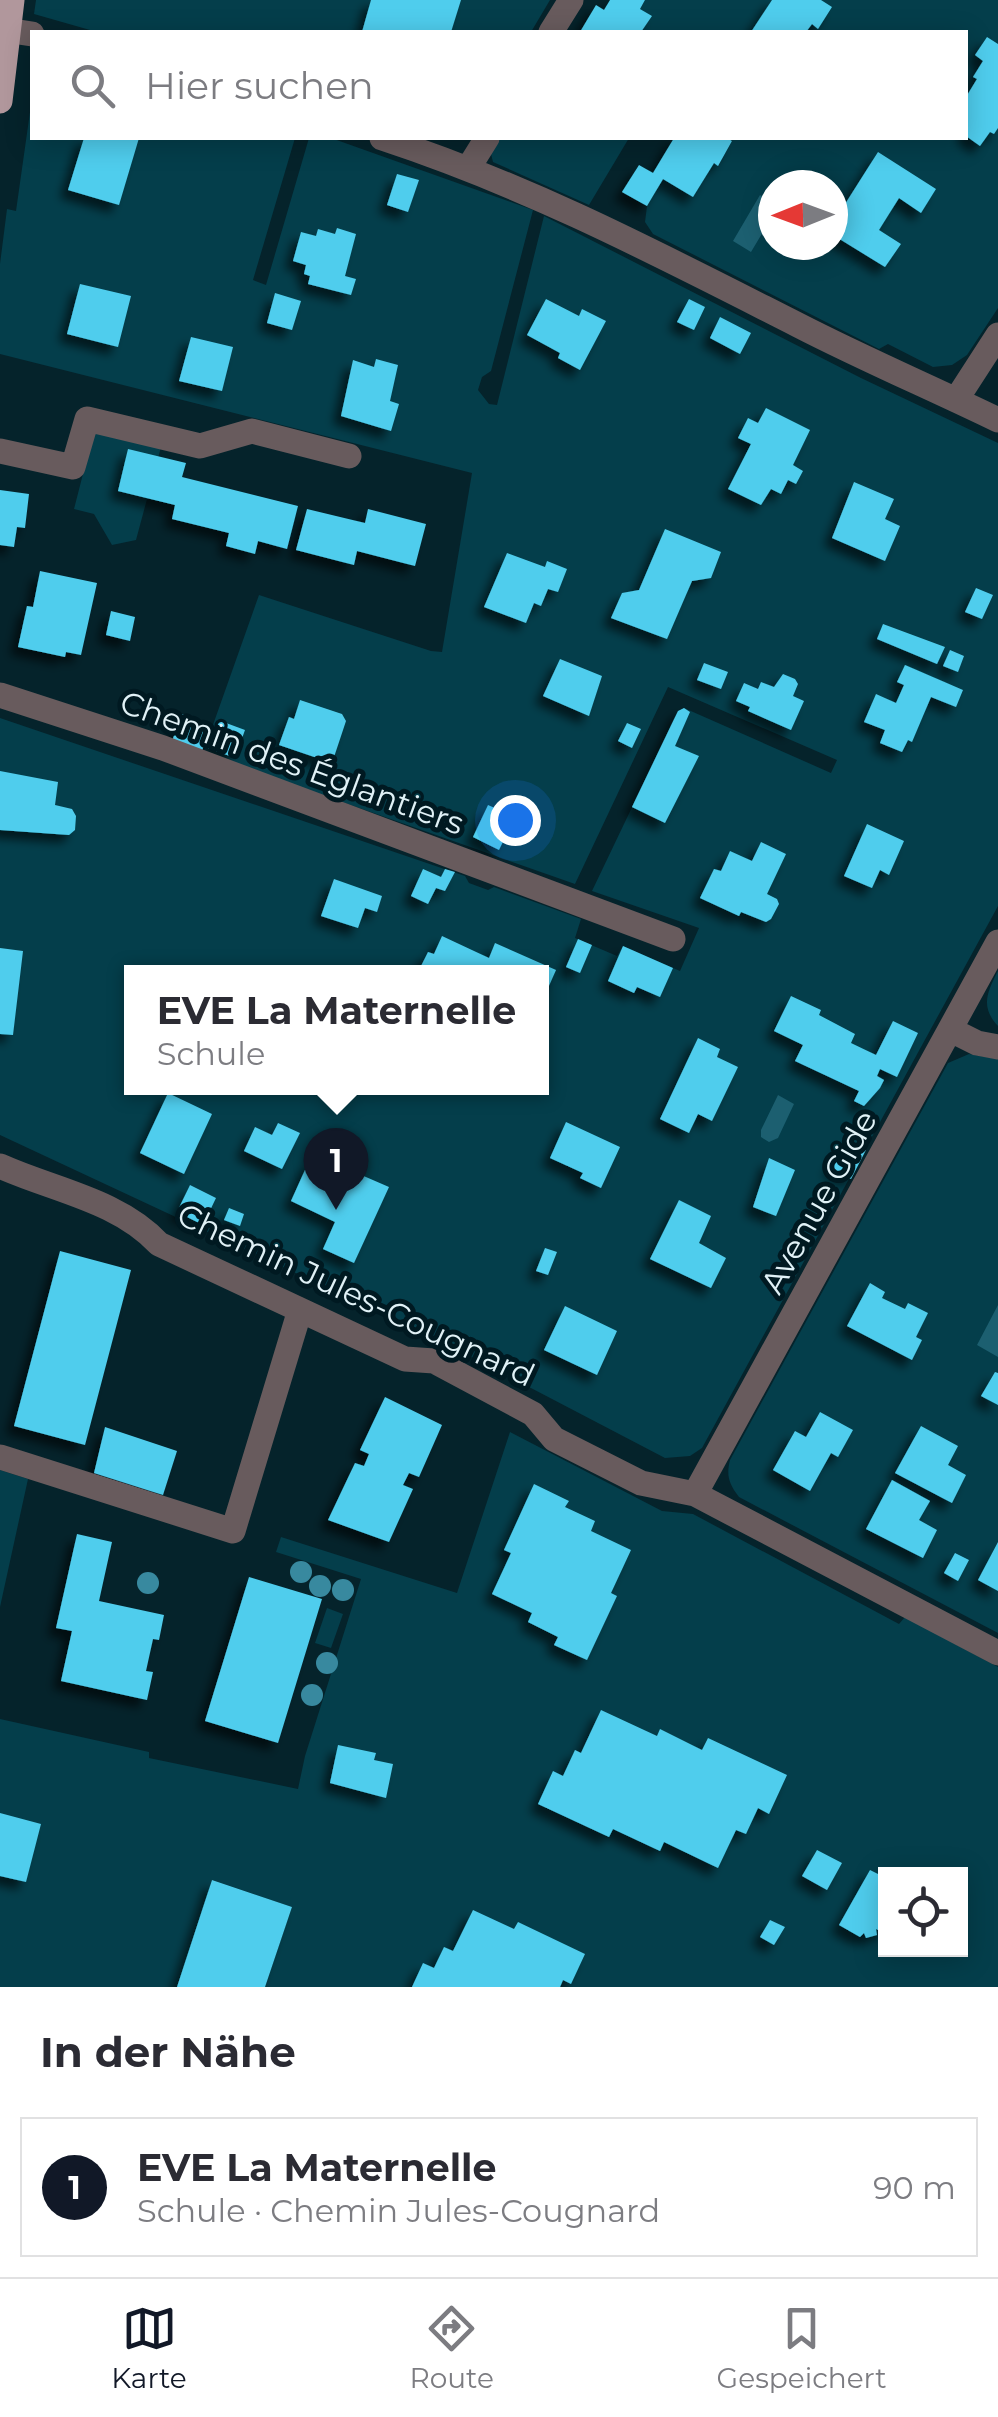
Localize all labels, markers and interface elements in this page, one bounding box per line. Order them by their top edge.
search box [30,30,968,140]
icon: search [65,58,120,113]
text: Hier suchen [145,62,374,109]
north arrow [758,170,848,260]
street label: Chemin des Églantiers [115,682,469,843]
your location [490,795,541,846]
popup [124,965,549,1095]
text: EVE La Maternelle [157,987,516,1034]
text: Schule [157,1034,265,1073]
street label: Avenue Gide [752,1103,885,1300]
pin: 1 [304,1128,368,1210]
street label: Chemin Jules-Cougnard [171,1194,541,1395]
map controls [878,1867,968,1957]
button: locate [878,1867,968,1957]
text: In der Nähe [40,2026,296,2078]
text: EVE La Maternelle [137,2144,497,2191]
text: 1 [68,2168,81,2207]
text: 90 m [873,2168,956,2207]
text: Schule · Chemin Jules-Cougnard [137,2191,660,2230]
tab: Karte [111,2301,187,2395]
tab: Route [410,2301,494,2395]
tab: Gespeichert [717,2301,887,2395]

